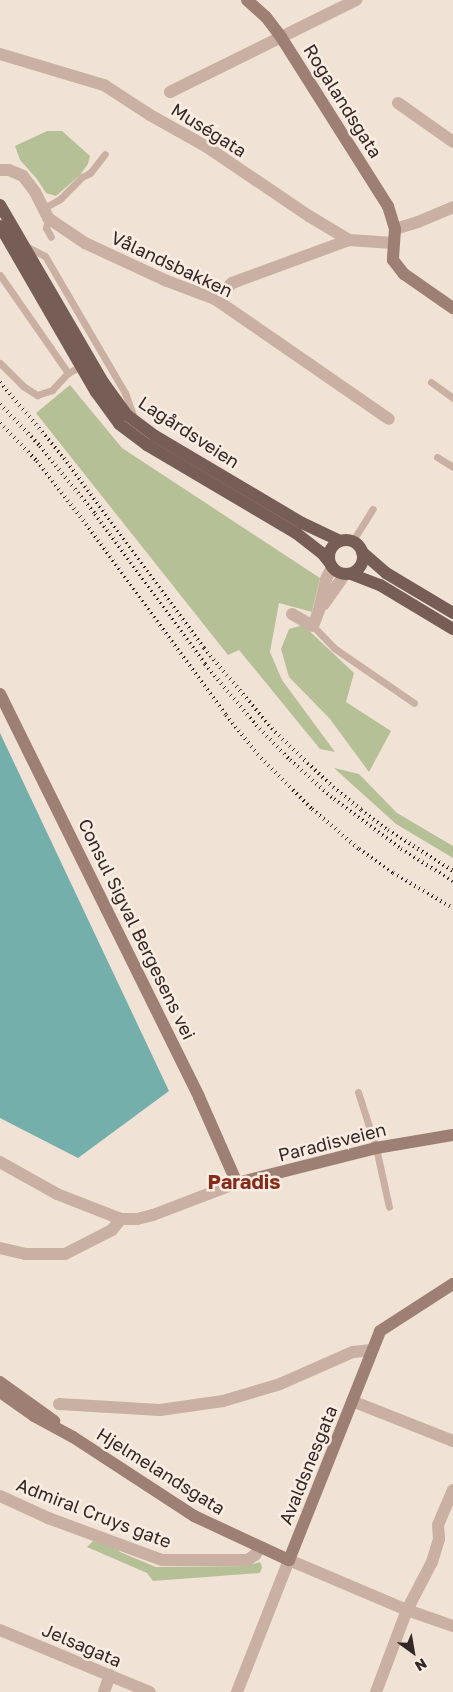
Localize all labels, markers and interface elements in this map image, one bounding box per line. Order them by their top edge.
street label: Rogalandsgata [299,40,387,162]
street label: Muségata [167,98,251,162]
street label: Vålandsbakken [108,226,236,302]
street label: Lagårdsveien [135,391,243,473]
street label: Consul Sigval Bergesens vei [74,815,200,1043]
street label: Paradisveien [276,1118,388,1166]
district label: Paradis [208,1169,280,1193]
street label: Avaldsnesgata [274,1402,342,1528]
street label: Hjelmelandsgata [93,1423,229,1519]
street label: Admiral Cruys gate [14,1474,174,1552]
street label: Jelsagata [39,1619,125,1671]
north arrow [388,1627,438,1677]
text: N [412,1655,430,1675]

